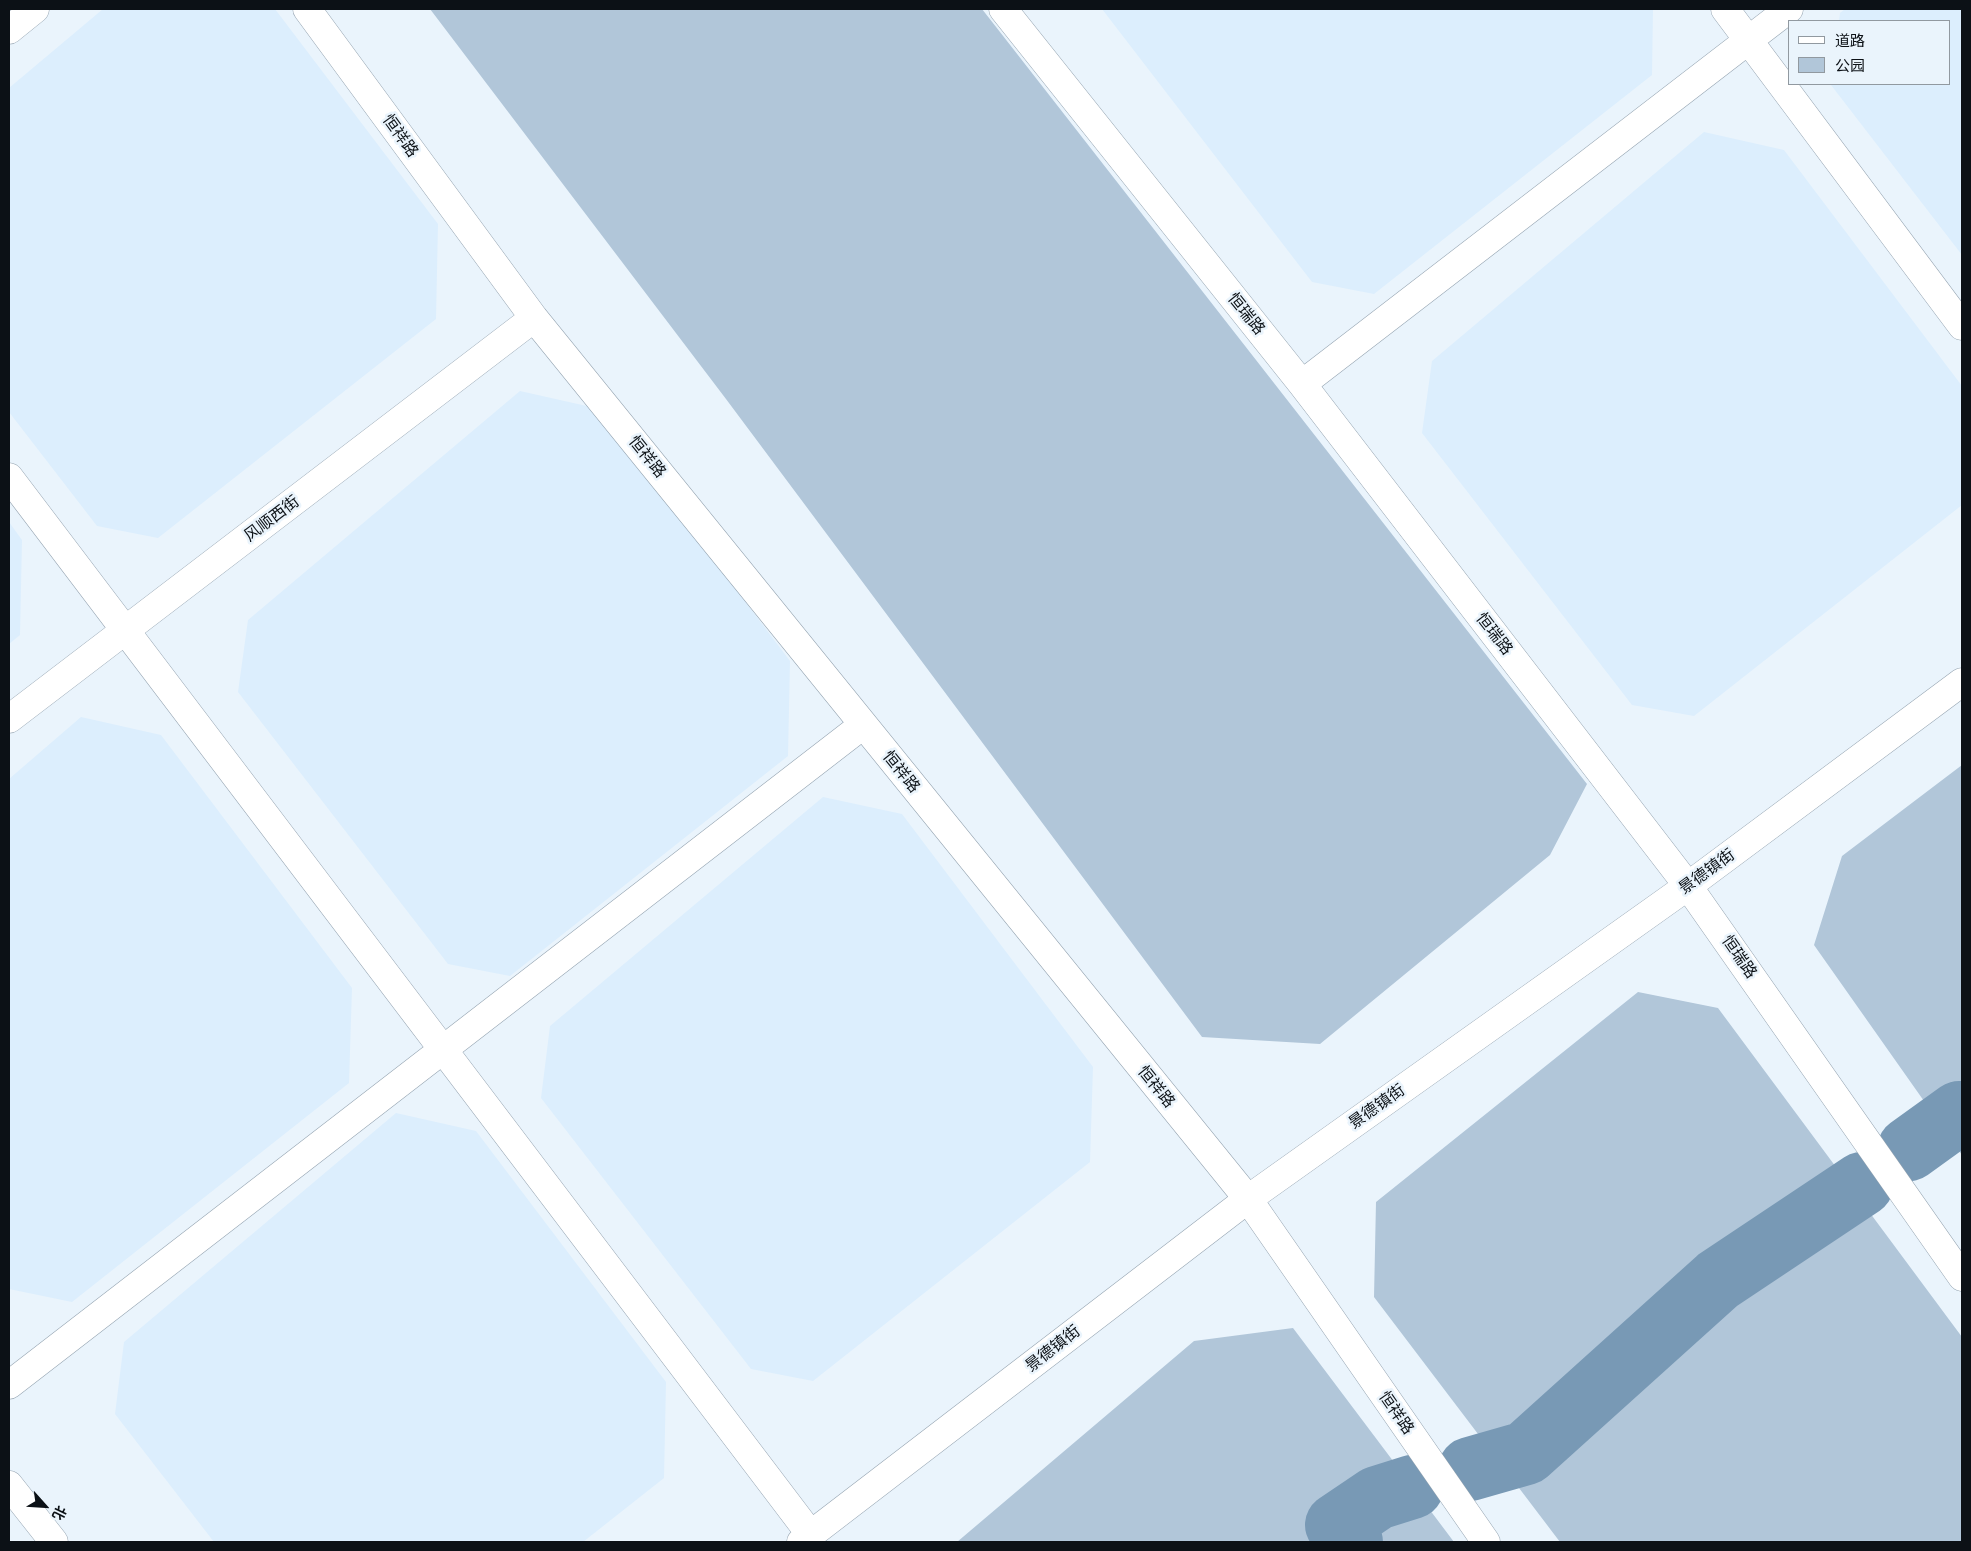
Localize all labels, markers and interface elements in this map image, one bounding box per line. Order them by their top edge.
legend [1788,20,1951,85]
text: 道路 [1835,32,1865,50]
text: 公园 [1835,57,1865,75]
street label: 恒祥路 [378,111,422,161]
street label: 恒瑞路 [1223,289,1269,339]
street label: 恒祥路 [624,432,670,482]
street label: 风顺西街 [241,492,303,546]
street label: 恒瑞路 [1472,609,1516,659]
street label: 恒祥路 [878,747,924,797]
street label: 景德镇街 [1675,845,1739,899]
street label: 恒瑞路 [1717,932,1761,982]
street label: 恒祥路 [1133,1062,1179,1112]
street label: 景德镇街 [1345,1081,1409,1133]
street label: 景德镇街 [1022,1322,1084,1376]
street label: 恒祥路 [1374,1388,1418,1438]
north arrow [20,1481,70,1531]
text: 北 [48,1503,70,1523]

